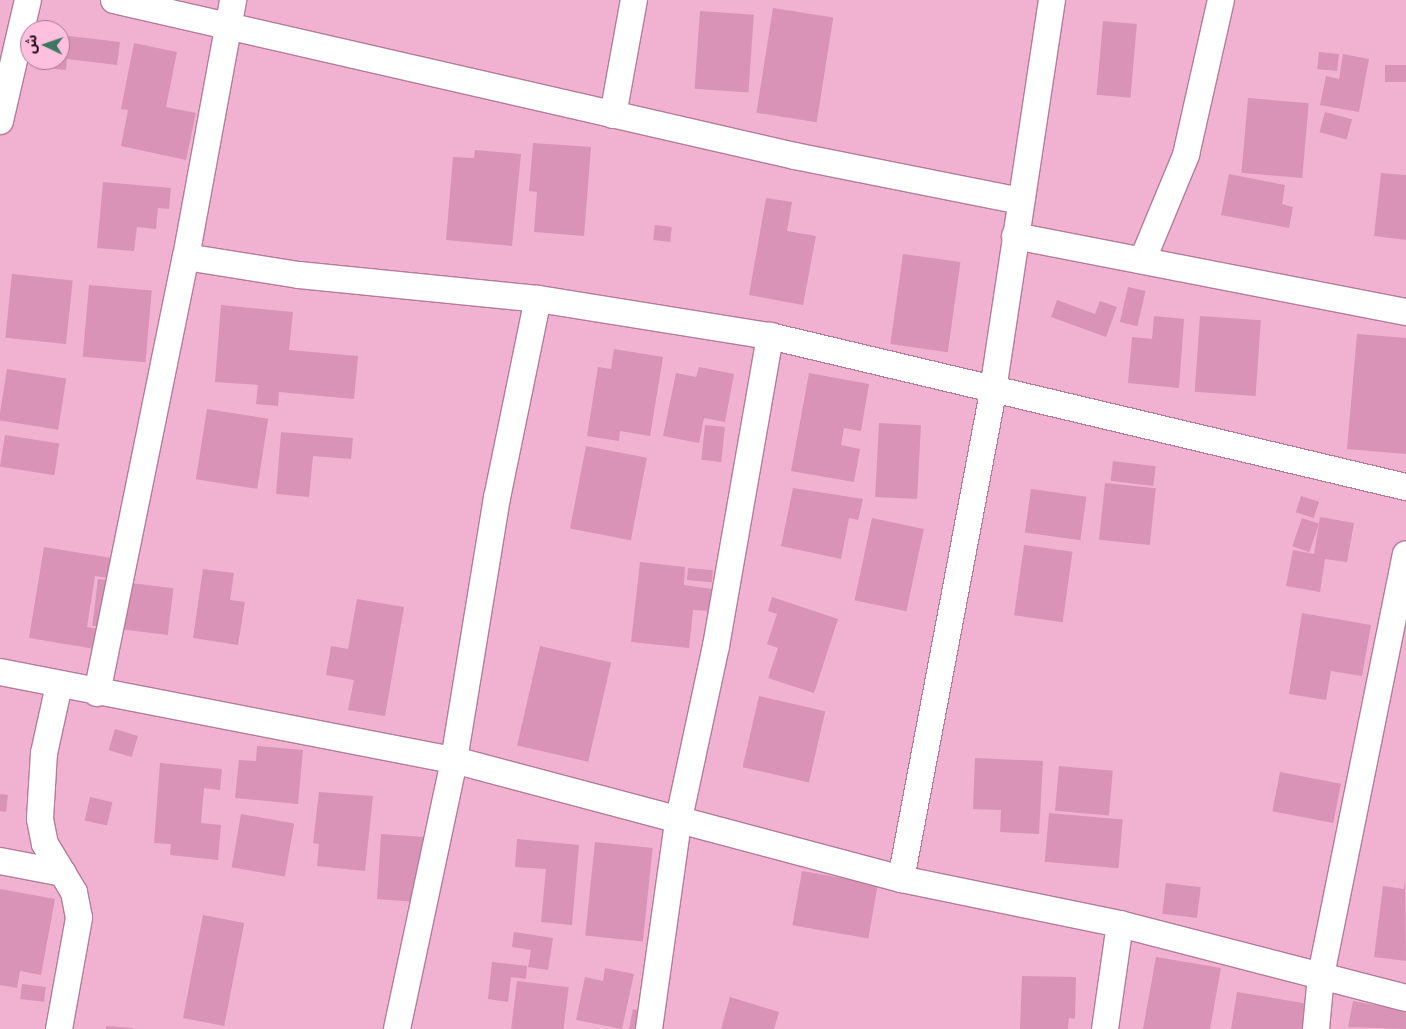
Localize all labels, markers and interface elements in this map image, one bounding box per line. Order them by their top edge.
north arrow [20,20,70,70]
text: ش [21,34,41,54]

